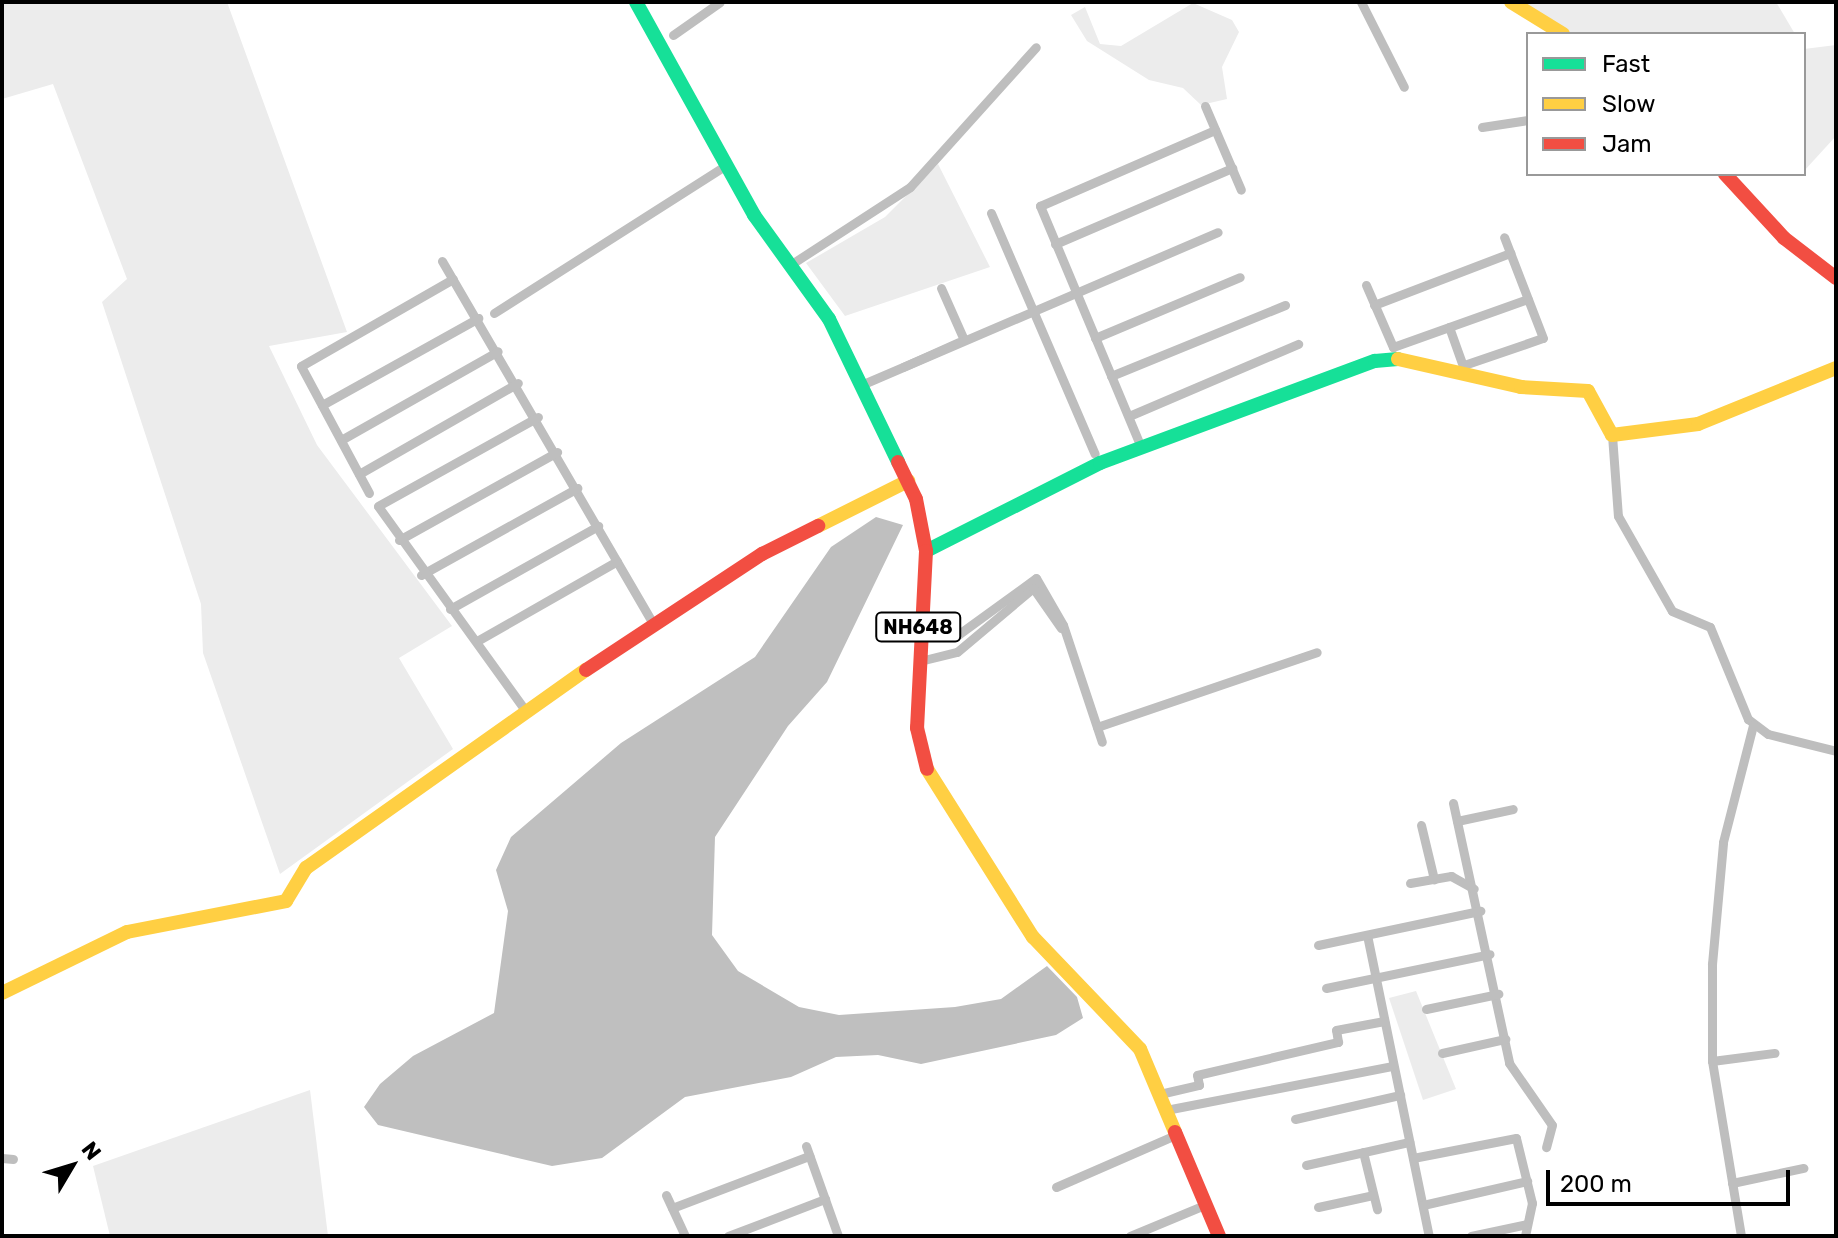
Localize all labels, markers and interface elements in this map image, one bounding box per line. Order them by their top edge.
legend [1526,32,1806,176]
text: Fast [1602,50,1650,78]
text: Slow [1602,90,1655,118]
text: Jam [1602,130,1652,158]
road number: NH648 [874,611,962,643]
north arrow [32,1126,112,1206]
text: N [76,1136,107,1165]
scale bar [1550,1154,1794,1204]
text: 200 m [1560,1170,1632,1198]

